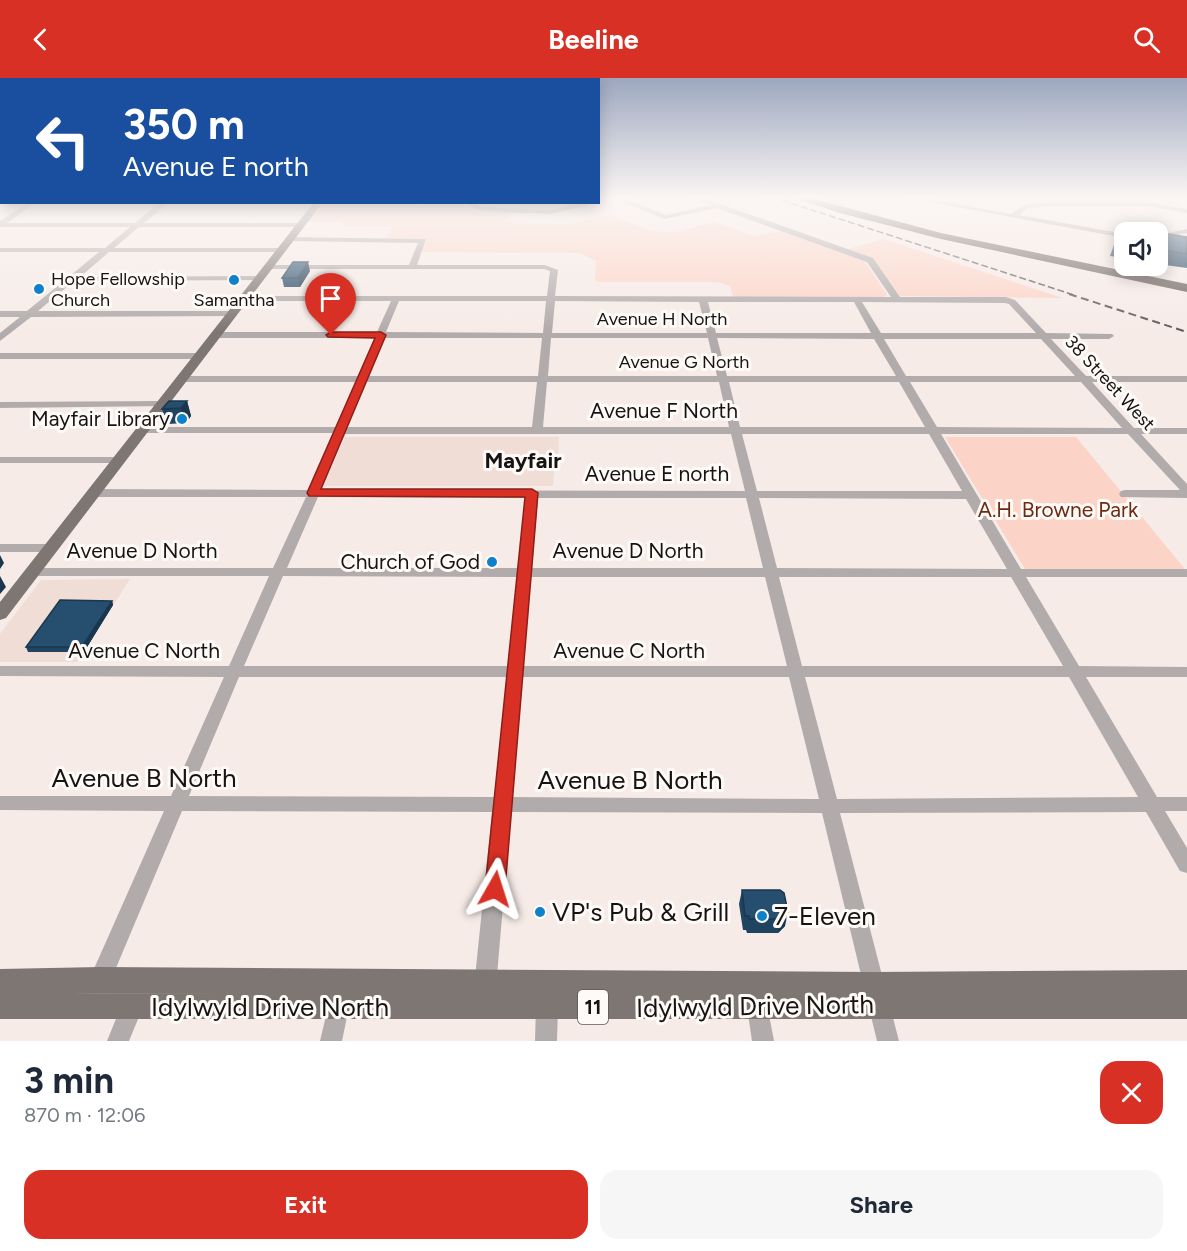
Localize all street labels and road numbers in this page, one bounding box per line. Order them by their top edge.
street label: Avenue H North [597,308,727,330]
street label: 38 Street West [1060,331,1160,435]
street label: Avenue G North [619,351,749,373]
street label: Avenue F North [590,398,738,423]
street label: Avenue E north [585,461,729,486]
street label: Avenue D North [66,538,218,563]
street label: Avenue D North [552,538,704,563]
street label: Avenue C North [68,638,220,663]
street label: Avenue C North [553,638,705,663]
street label: Avenue B North [52,762,236,794]
street label: Avenue B North [538,764,722,796]
street label: Idylwyld Drive North [636,988,874,1024]
road number: 11 [578,990,608,1024]
street label: Idylwyld Drive North [151,991,389,1023]

